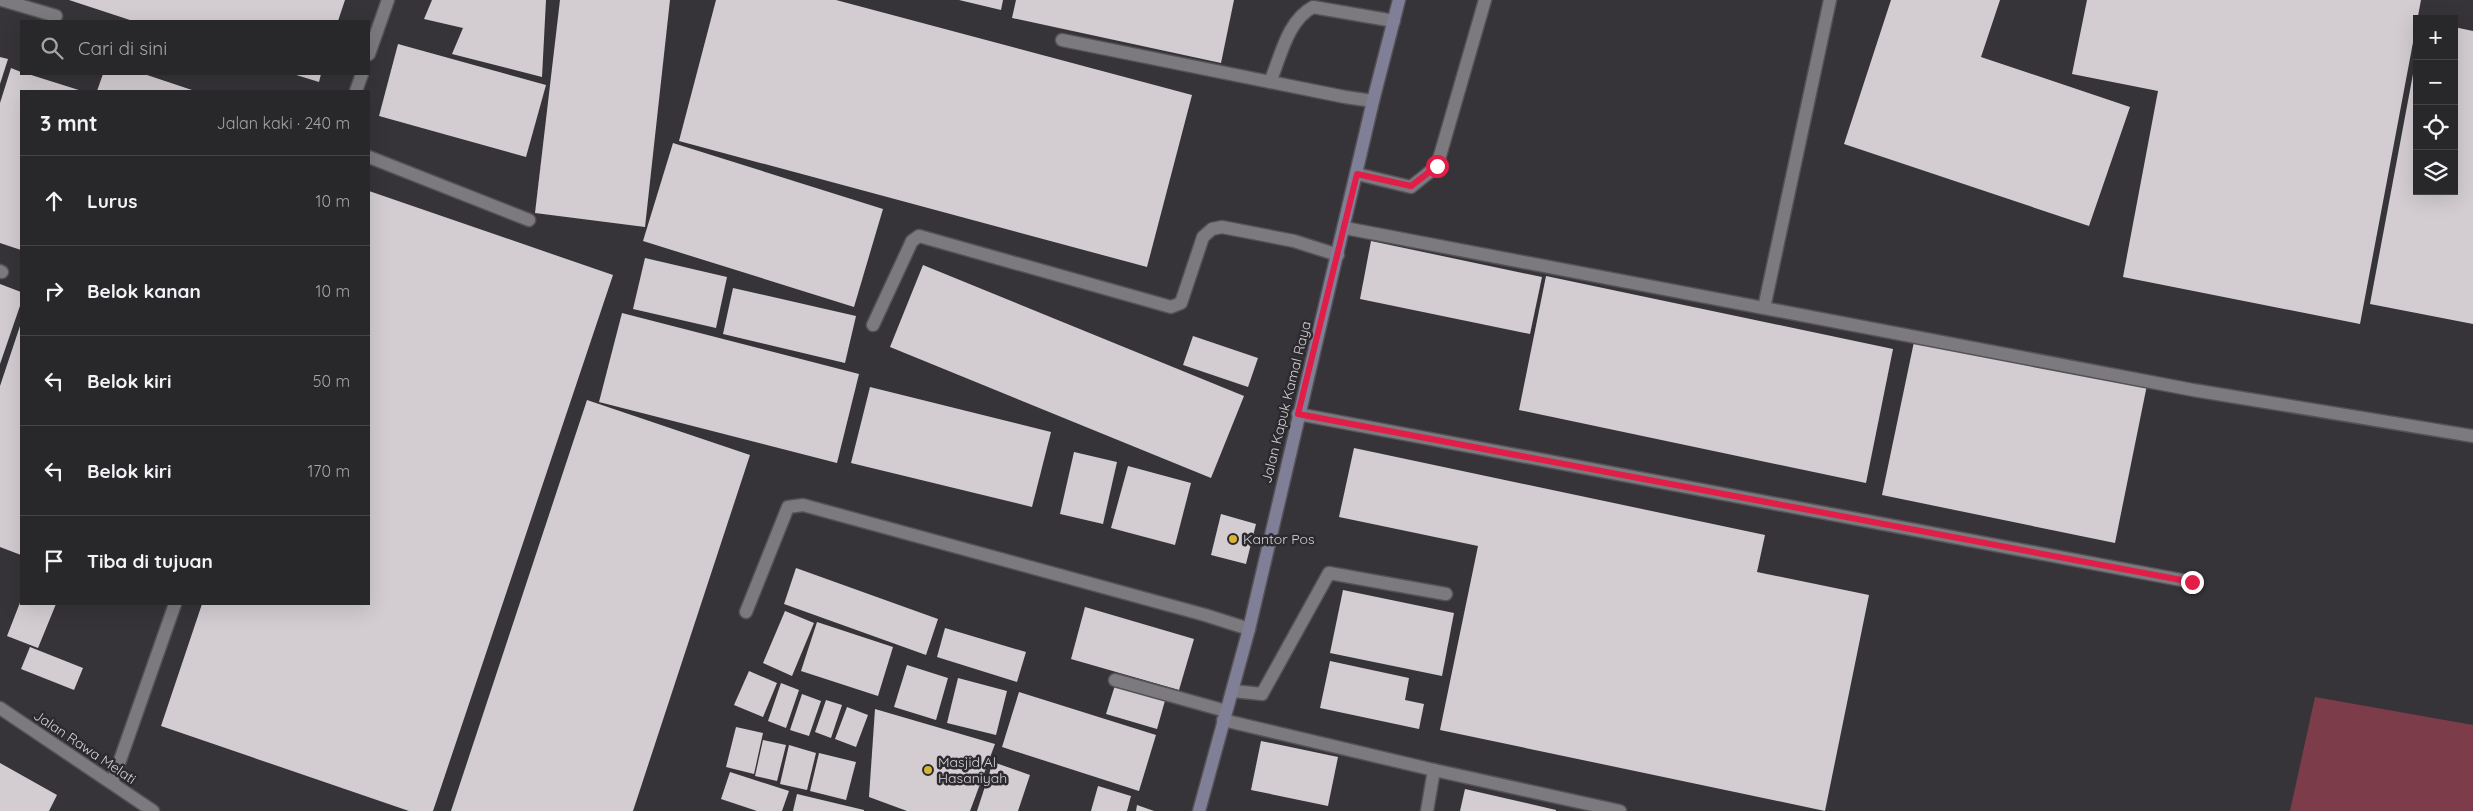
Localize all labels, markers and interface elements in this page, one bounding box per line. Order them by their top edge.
map controls [2413,15,2458,195]
button: + [2413,15,2458,60]
search box [20,20,370,75]
icon: search [38,34,66,62]
text: Cari di sini [78,36,167,60]
button: − [2413,60,2458,105]
button: locate [2413,105,2458,150]
text: 3 mnt [40,110,98,136]
text: Jalan kaki · 240 m [217,113,350,133]
button: layers [2413,150,2458,195]
route start [1426,155,1449,178]
icon: ahead [40,187,68,215]
text: Lurus [87,189,137,213]
text: 10 m [316,191,350,211]
icon: right [40,277,68,305]
text: Belok kanan [87,279,201,303]
text: 10 m [316,281,350,301]
street label: Jalan Kapuk Kamal Raya [1257,319,1315,485]
icon: left [40,367,68,395]
text: Belok kiri [87,369,172,393]
text: 50 m [313,371,350,391]
icon: left [40,457,68,485]
text: Belok kiri [87,459,172,483]
text: 170 m [307,461,350,481]
place label: Kantor Pos [1243,530,1315,548]
marker: Kantor Pos [1227,533,1239,545]
icon: arrive [40,547,68,575]
text: Tiba di tujuan [87,549,213,573]
route end [2181,571,2204,594]
street label: Jalan Rawa Melati [30,706,140,788]
place label: Masjid Al Hasaniyah [938,753,1007,787]
marker: Masjid Al Hasaniyah [922,764,934,776]

